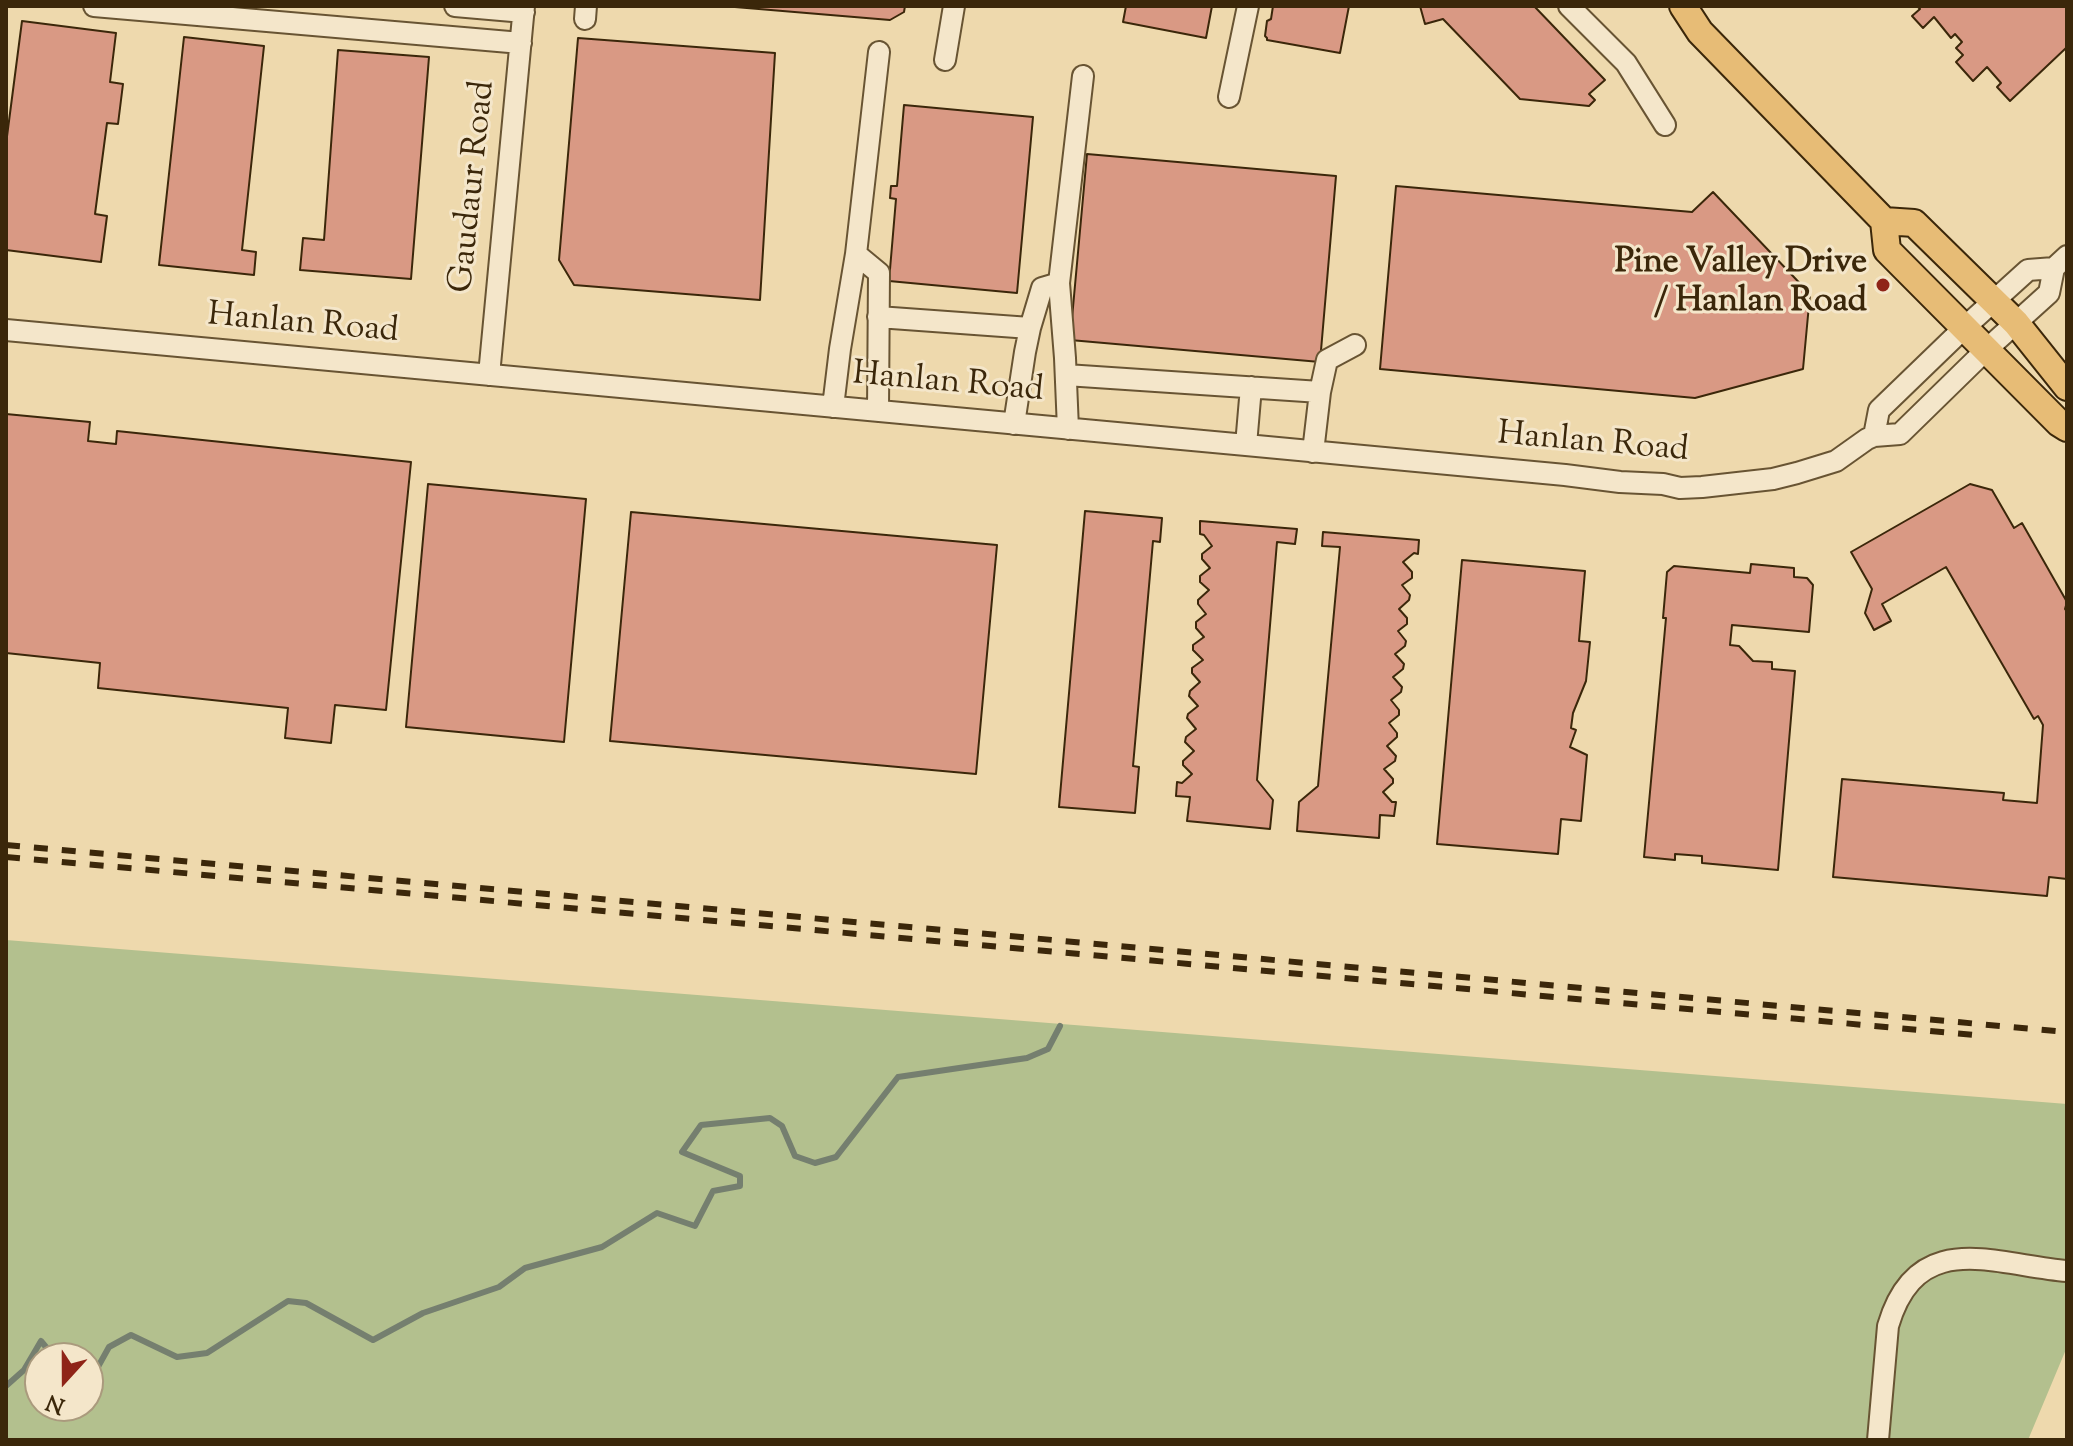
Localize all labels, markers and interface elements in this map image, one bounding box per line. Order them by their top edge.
street label: Gaudaur Road [444,79,506,295]
place label: Pine Valley Drive / Hanlan Road [1615,245,1867,324]
marker: Pine Valley Drive / Hanlan Road [1874,276,1892,294]
street label: Hanlan Road [206,297,400,355]
street label: Hanlan Road [851,356,1045,414]
street label: Hanlan Road [1496,416,1690,474]
north arrow [24,1342,104,1422]
text: N [42,1384,70,1421]

